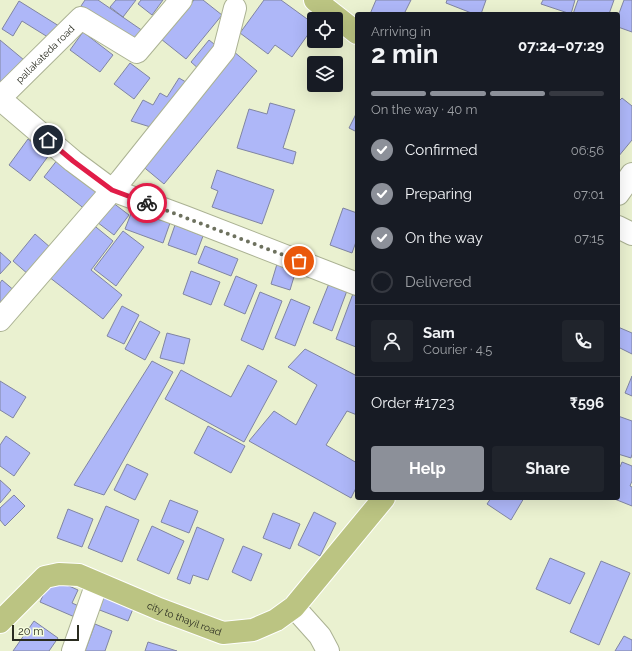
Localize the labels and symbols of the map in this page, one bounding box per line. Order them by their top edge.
street label: pallakateda road [14,23,77,85]
pin [31,123,65,157]
courier [127,183,167,223]
pin [282,244,316,278]
street label: city to thayil road [145,600,223,638]
scale bar [12,623,79,642]

